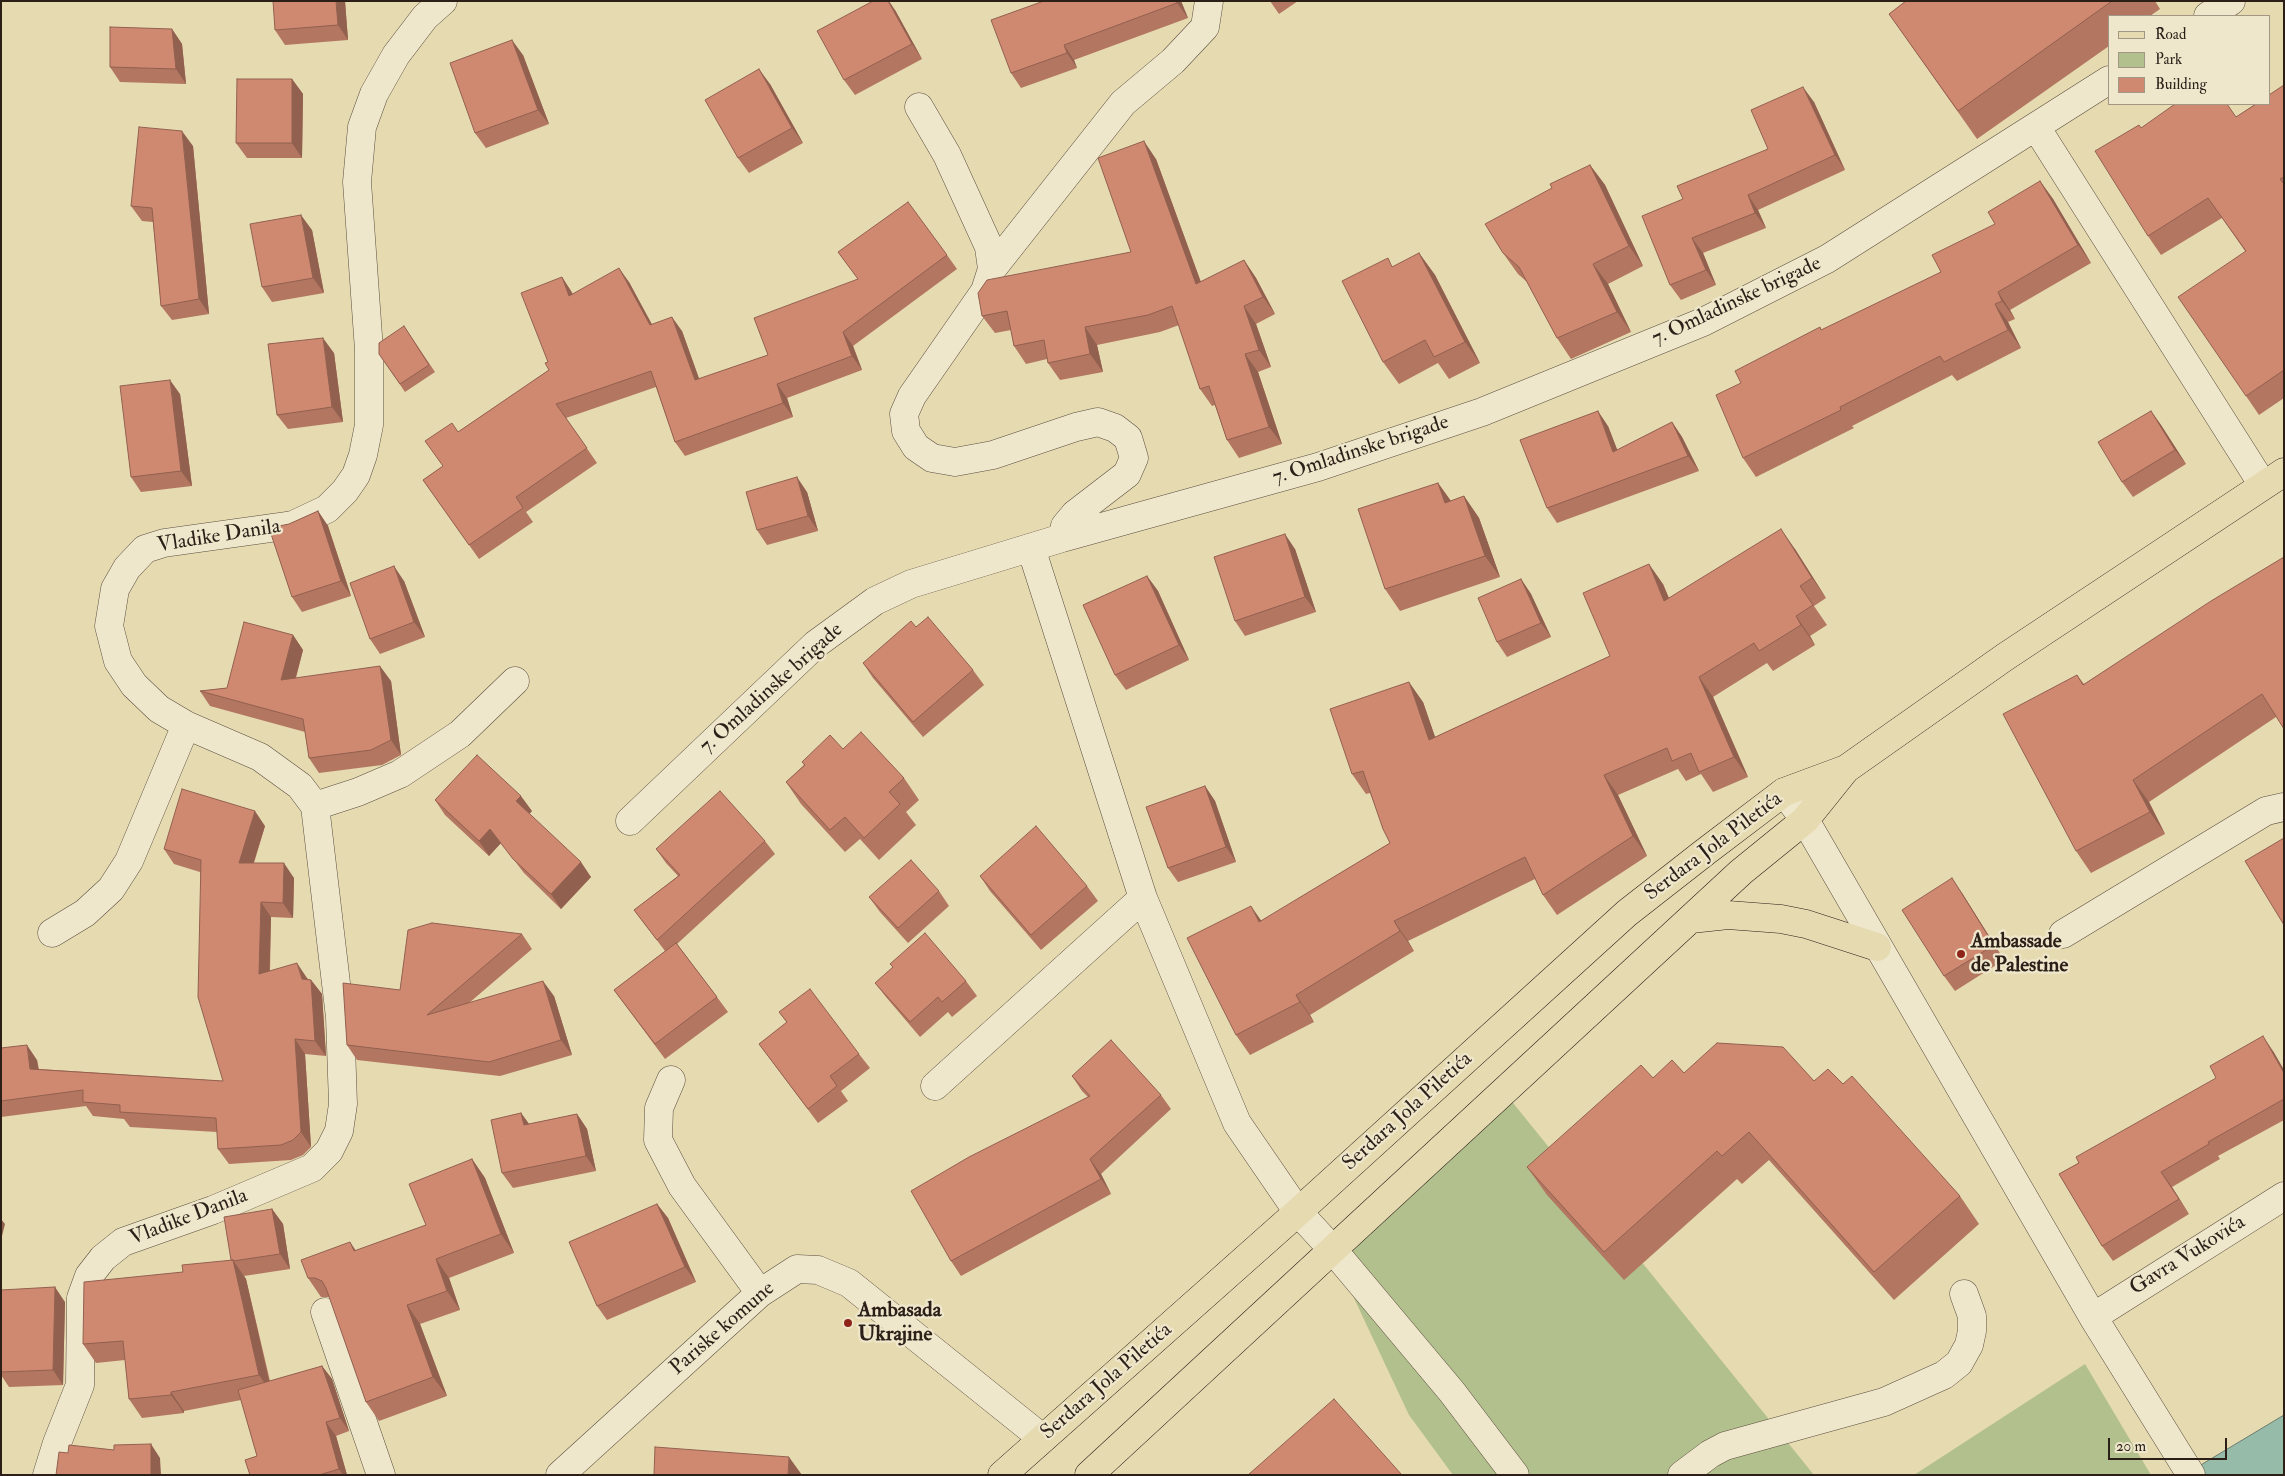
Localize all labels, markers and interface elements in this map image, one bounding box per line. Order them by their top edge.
legend [2108,15,2270,105]
text: Road [2155,25,2186,44]
text: Park [2155,50,2182,69]
text: Building [2155,75,2207,94]
street label: 7. Omladinske brigade [1648,252,1826,352]
street label: 7. Omladinske brigade [1270,411,1452,491]
street label: Vladike Danila [156,515,282,559]
street label: 7. Omladinske brigade [695,618,849,760]
street label: Serdara Jola Piletića [1640,787,1788,907]
place label: Ambassade de Palestine [1971,929,2068,979]
marker: Ambassade de Palestine [1955,948,1967,960]
street label: Serdara Jola Piletića [1338,1047,1478,1177]
street label: Vladike Danila [126,1184,252,1252]
street label: Gavra Vukovića [2126,1210,2250,1302]
street label: Pariske komune [666,1277,780,1381]
place label: Ambasada Ukrajine [858,1298,941,1348]
marker: Ambasada Ukrajine [842,1317,854,1329]
street label: Serdara Jola Piletića [1036,1318,1178,1446]
scale bar [2110,1428,2229,1460]
text: 20 m [2116,1437,2146,1456]

